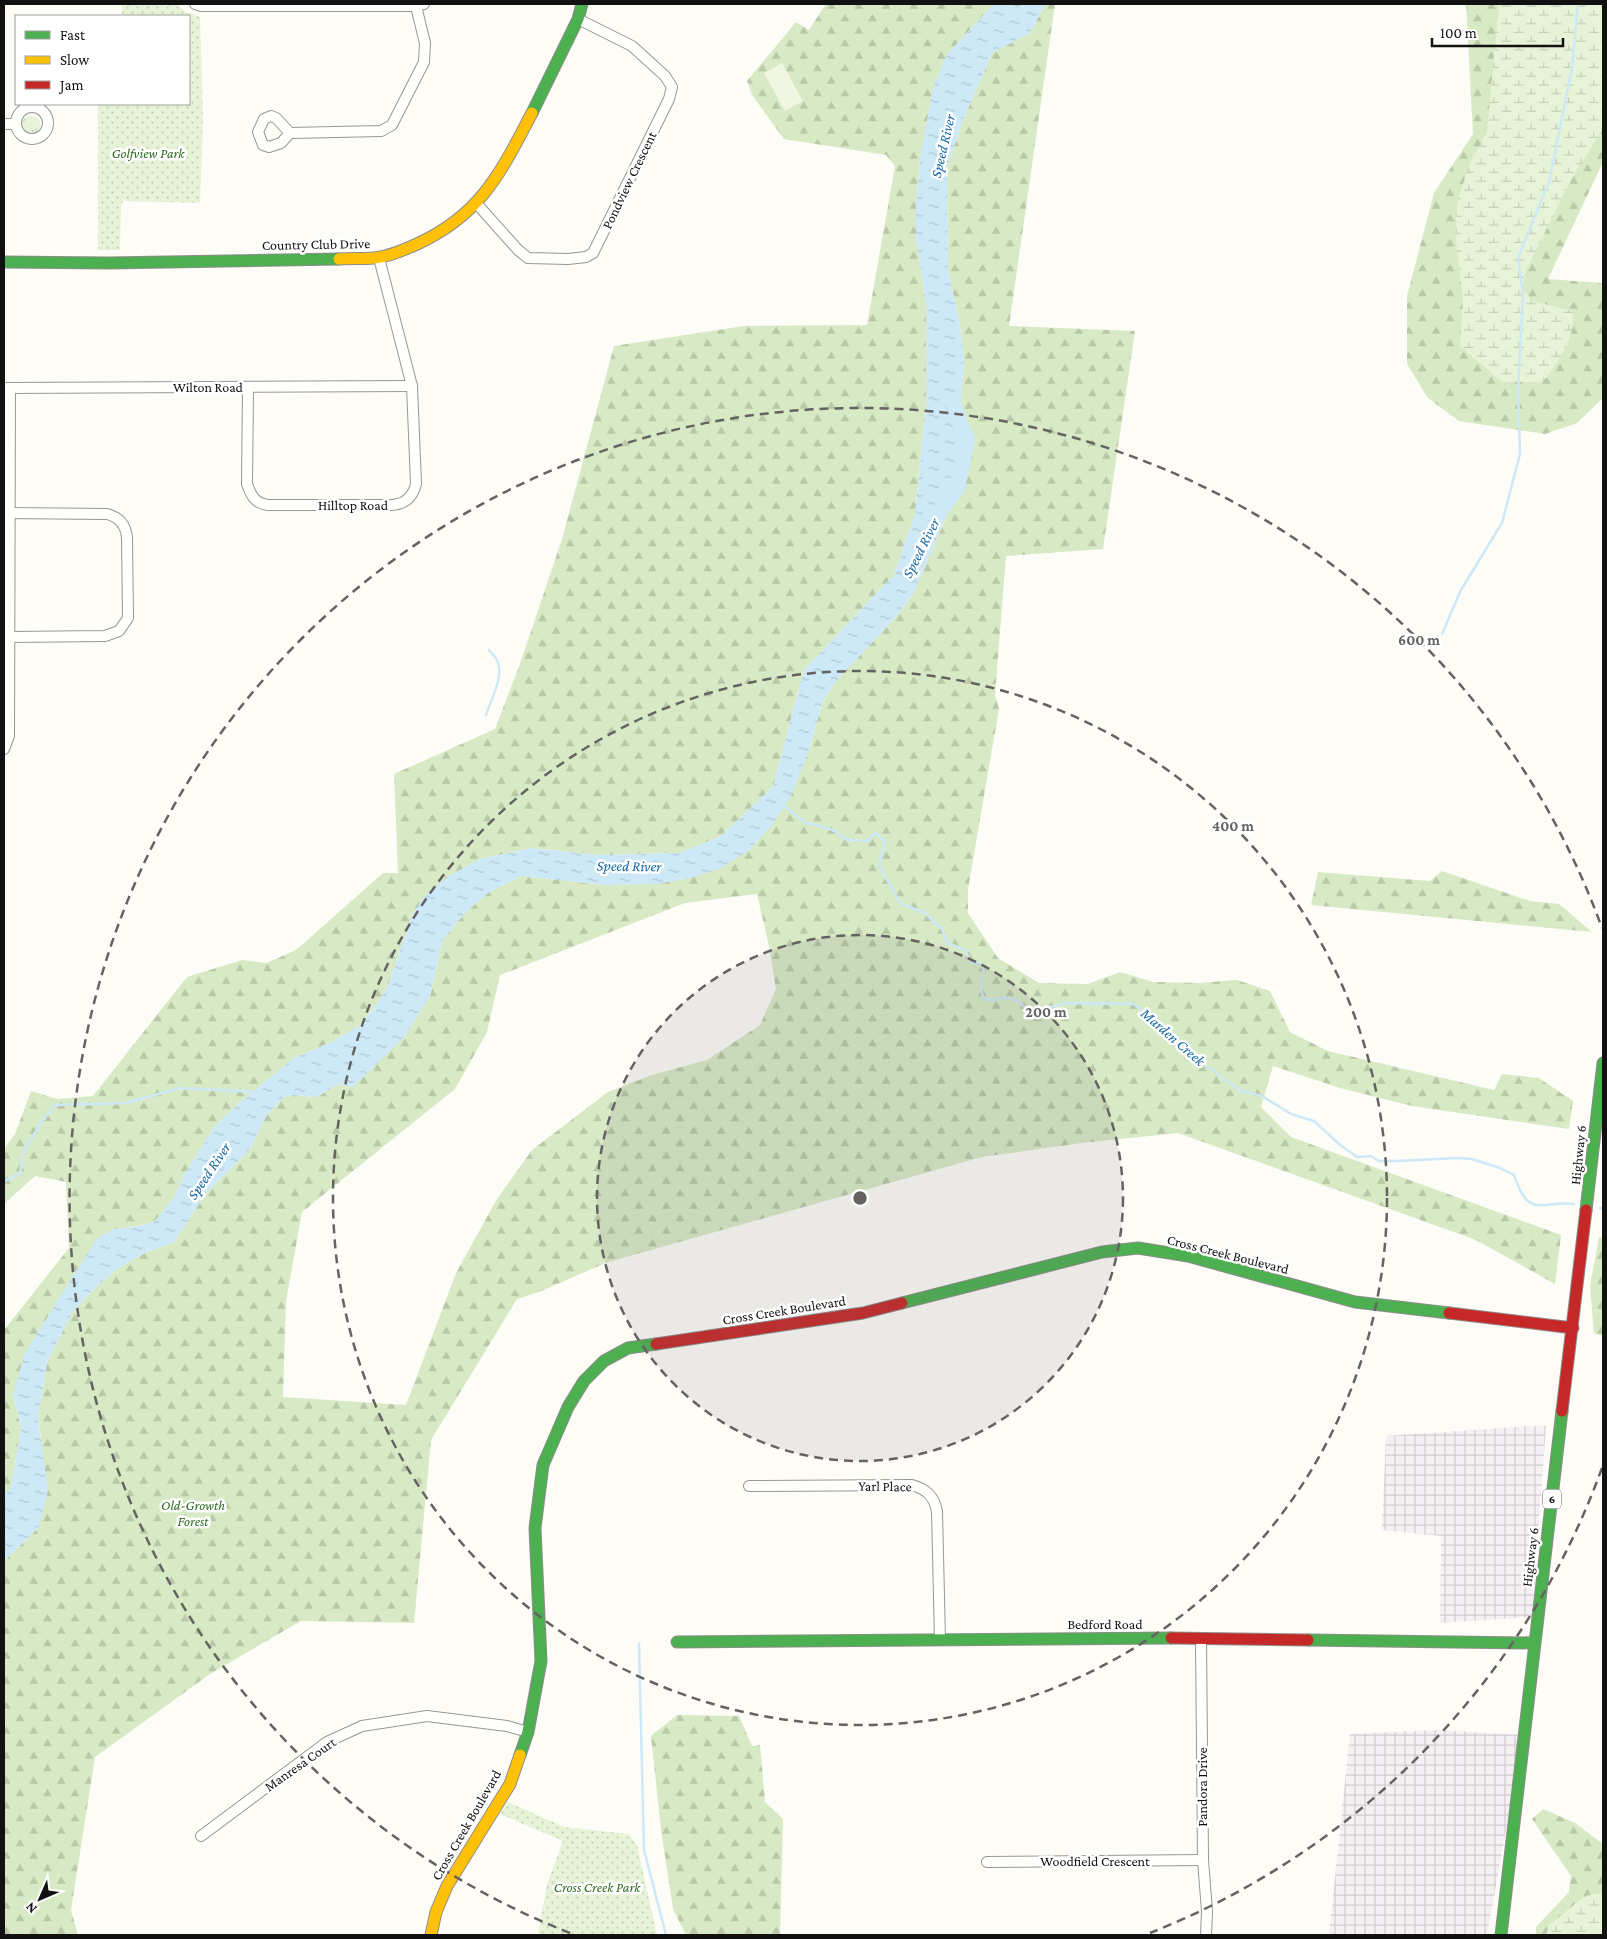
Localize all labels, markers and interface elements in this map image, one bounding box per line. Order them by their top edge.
legend [15,15,190,105]
scale bar [1432,15,1563,47]
text: 100 m [1440,25,1477,41]
text: Fast [60,27,86,43]
text: Slow [60,52,90,68]
text: Jam [58,77,83,94]
water label: Speed River [928,112,959,180]
street label: Pondview Crescent [598,128,660,231]
park label: Golfview Park [112,145,185,161]
street label: Country Club Drive [262,235,370,253]
street label: Wilton Road [173,379,244,395]
street label: Hilltop Road [318,497,389,513]
water label: Speed River [899,515,944,581]
text: 600 m [1398,632,1440,648]
text: 400 m [1212,818,1254,834]
water label: Speed River [596,857,662,876]
text: 200 m [1025,1004,1067,1020]
water label: Marden Creek [1137,1004,1209,1070]
street label: Highway 6 [1567,1124,1589,1186]
water label: Speed River [184,1139,235,1203]
centre of rings [851,1189,869,1207]
street label: Cross Creek Boulevard [1166,1231,1291,1277]
street label: Cross Creek Boulevard [721,1292,847,1328]
street label: Yarl Place [858,1478,912,1494]
road number: 6 [1543,1490,1561,1508]
park label: Old-Growth Forest [161,1497,225,1529]
street label: Highway 6 [1518,1526,1542,1588]
street label: Bedford Road [1067,1616,1143,1632]
street label: Manresa Court [261,1733,339,1794]
street label: Pandora Drive [1194,1747,1210,1827]
street label: Cross Creek Boulevard [428,1766,504,1883]
street label: Woodfield Crescent [1040,1853,1150,1869]
north arrow [15,1874,65,1924]
park label: Cross Creek Park [554,1879,641,1895]
text: N [21,1899,40,1917]

